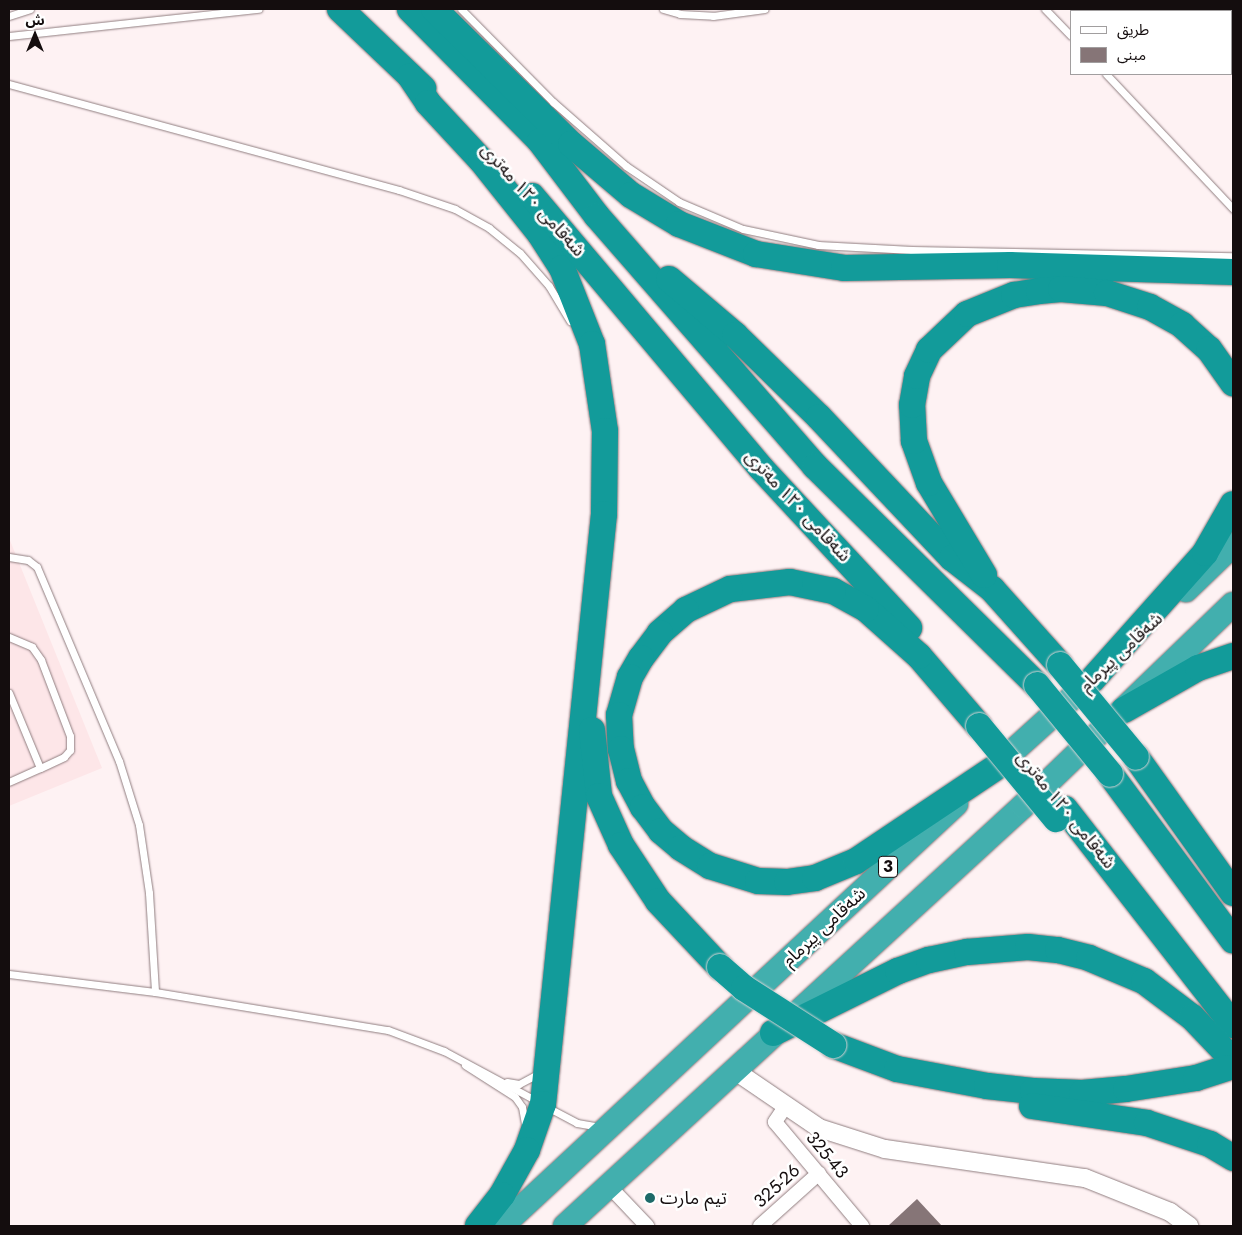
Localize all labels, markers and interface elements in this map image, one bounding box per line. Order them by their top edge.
north arrow [10,10,60,60]
text: ش [25,10,45,30]
legend [1070,10,1232,75]
text: طريق [1117,19,1149,41]
text: مبنى [1117,44,1146,66]
street label: شەقامی ١٢٠ مەتری [476,139,590,261]
street label: شەقامی ١٢٠ مەتری [741,446,855,566]
street label: شەقامی پیرمام [1075,608,1167,696]
street label: شەقامی ١٢٠ مەتری [1012,747,1120,873]
road number: 3 [878,854,898,880]
street label: شەقامی پیرمام [778,883,870,971]
street label: 325-43 [801,1127,853,1183]
street label: 325-26 [749,1160,805,1212]
place label: تيم مارت [660,1187,727,1209]
marker: تيم مارت [644,1192,656,1204]

